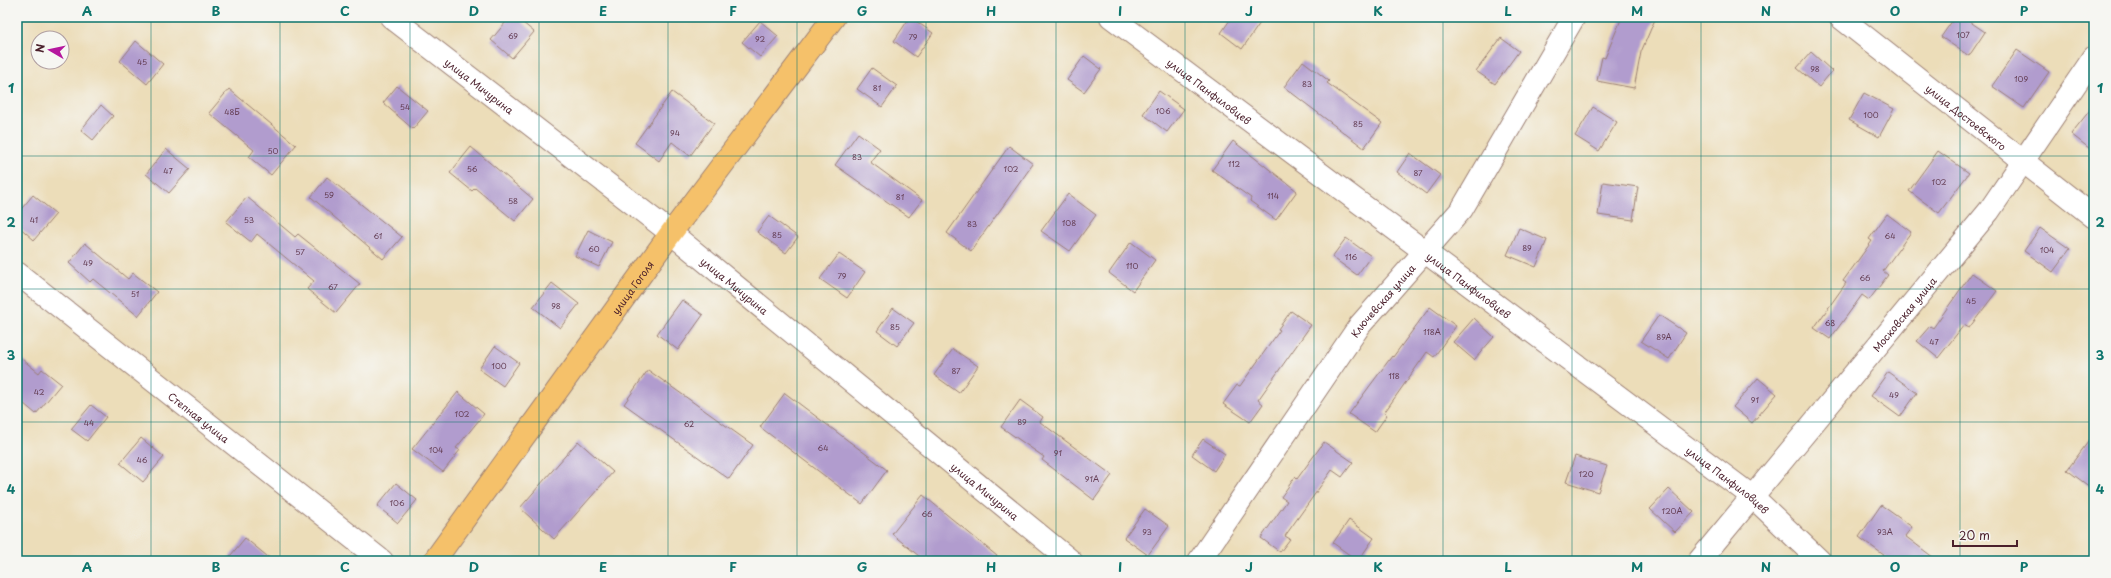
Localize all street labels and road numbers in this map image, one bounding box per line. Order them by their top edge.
street label: улица Мичурина [442,54,518,117]
street label: улица Панфиловцев [1164,54,1255,127]
street label: улица Достоевского [1923,80,2010,153]
street label: улица Панфиловцев [1424,248,1515,321]
street label: улица Мичурина [698,253,772,318]
street label: улица Гоголя [607,257,657,317]
street label: Ключевская улица [1347,260,1419,340]
street label: Московская улица [1868,273,1940,354]
street label: Степная улица [165,388,233,446]
street label: улица Панфиловцев [1683,442,1773,517]
street label: улица Мичурина [948,458,1023,523]

